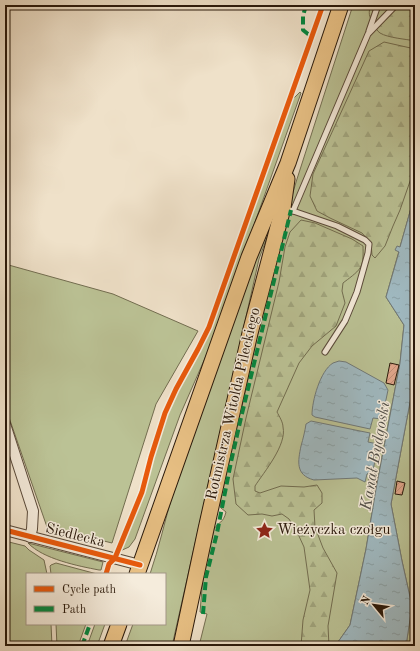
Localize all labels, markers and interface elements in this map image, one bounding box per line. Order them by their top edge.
street label: Rotmistrza Witolda Pileckiego [205,306,263,502]
water label: Kanał Bydgoski [358,400,394,513]
place icon: Wieżyczka czołgu [254,520,274,540]
street label: Siedlecka [44,521,107,551]
place label: Wieżyczka czołgu [277,523,391,538]
legend [26,573,166,625]
text: Cycle path [62,584,117,596]
north arrow [354,585,394,625]
text: N [360,594,374,607]
text: Path [62,604,87,616]

